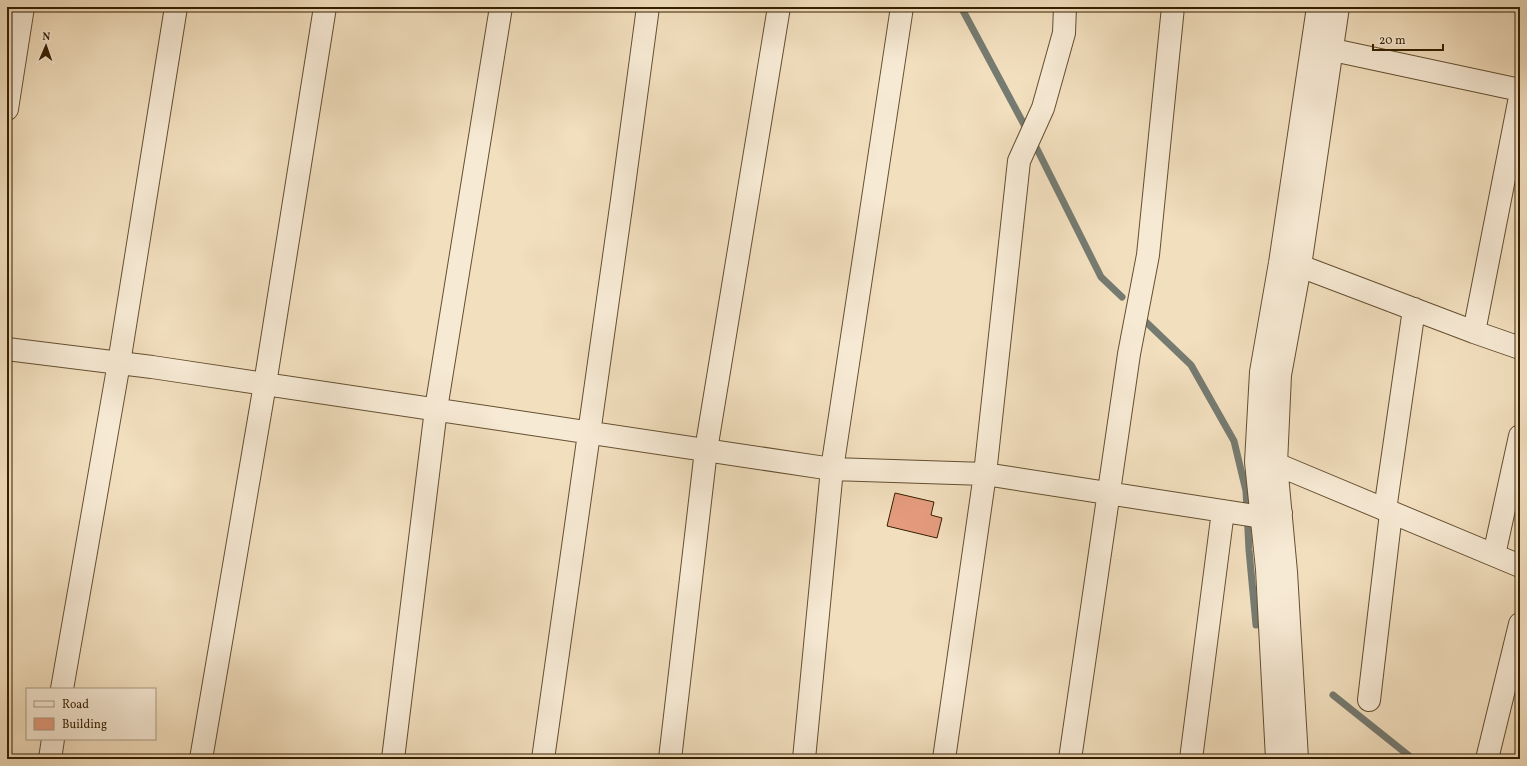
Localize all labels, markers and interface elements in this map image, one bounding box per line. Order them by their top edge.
north arrow [26,26,66,66]
scale bar [1373,26,1443,52]
text: N [42,30,51,45]
text: 20 m [1379,33,1406,49]
legend [26,688,156,740]
text: Road [62,697,89,713]
text: Building [62,717,107,733]

